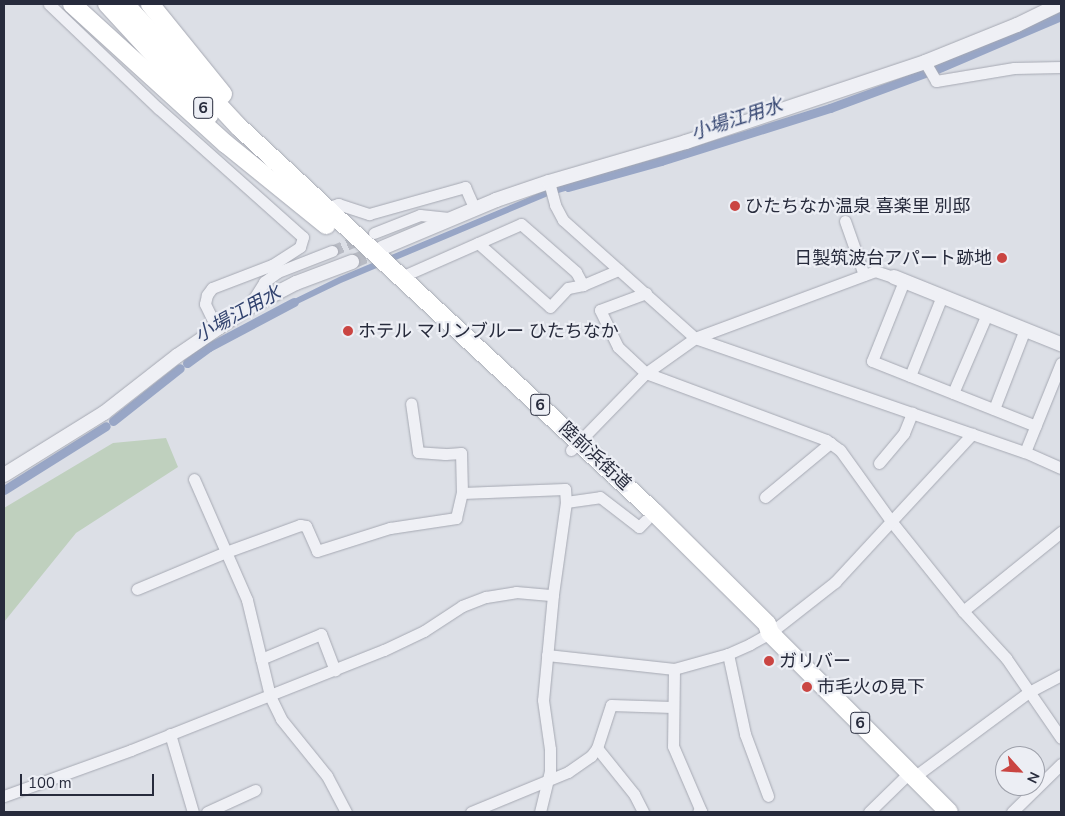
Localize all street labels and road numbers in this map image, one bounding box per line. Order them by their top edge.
road number: 6 [193,95,213,122]
road number: 6 [530,392,550,418]
street label: 陸前浜街道 [555,417,635,495]
road number: 6 [850,710,870,736]

